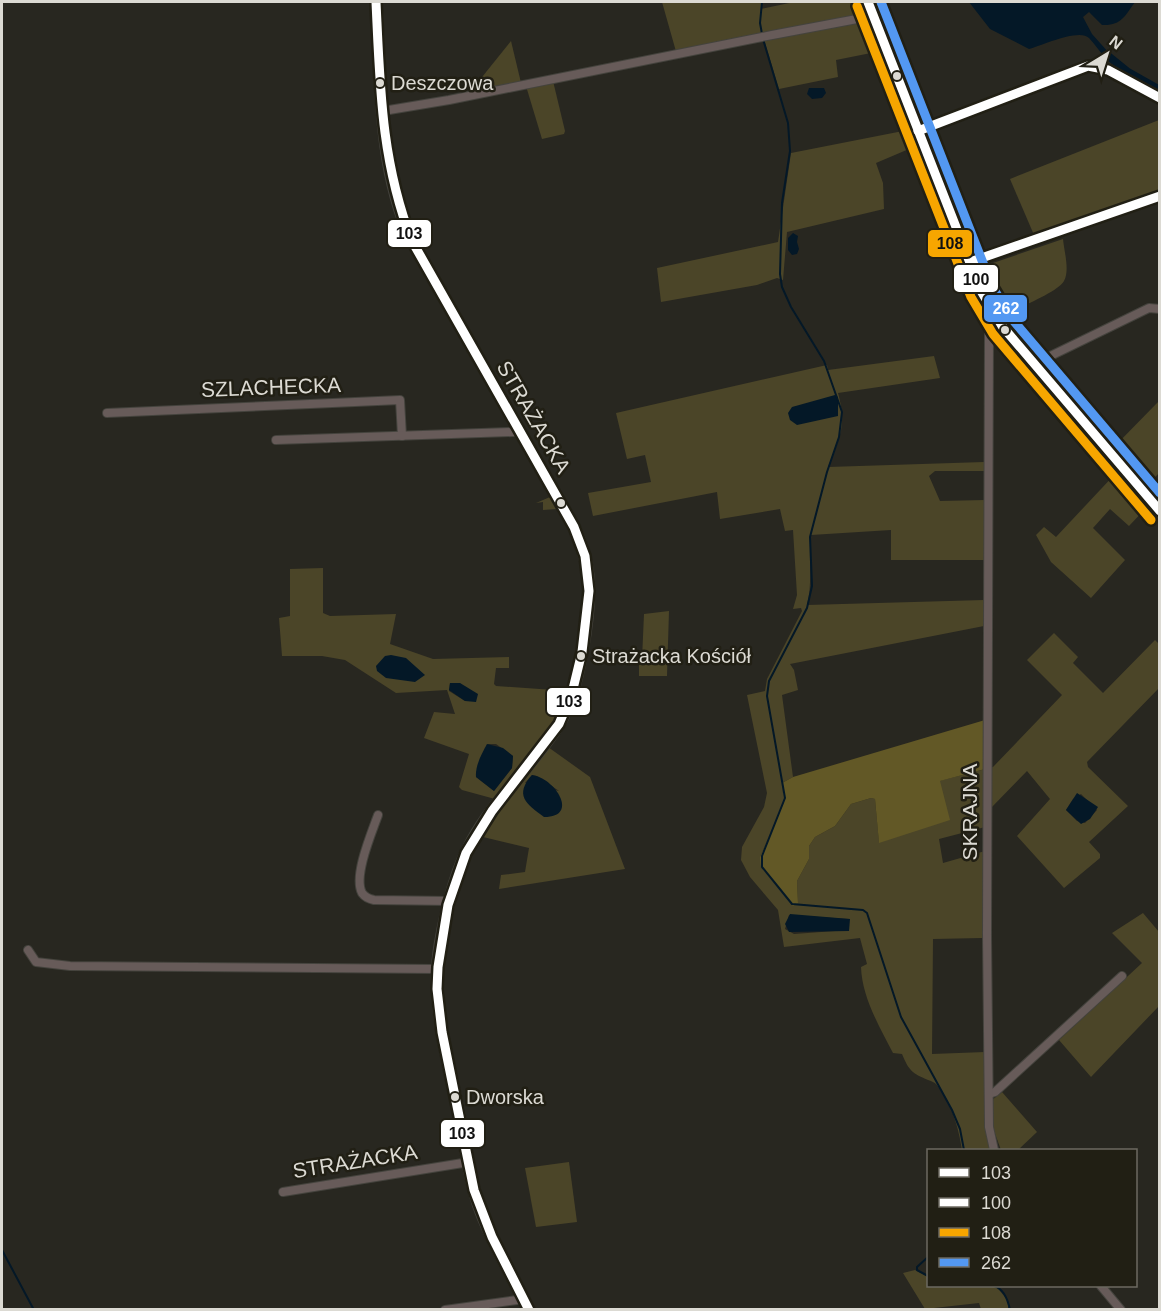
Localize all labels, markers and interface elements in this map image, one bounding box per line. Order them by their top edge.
north arrow [1077,24,1137,84]
text: N [1106,32,1126,53]
unlabelled marker [891,70,903,82]
place label: Deszczowa [391,72,494,94]
marker: Deszczowa [374,77,386,89]
line badge: 103 [387,219,432,248]
text: 103 [396,225,422,242]
line badge: 108 [927,229,973,258]
text: 108 [937,235,963,252]
line badge: 100 [953,264,999,293]
text: 100 [963,271,989,288]
line badge: 262 [983,294,1028,323]
text: 262 [993,300,1019,317]
unlabelled marker [999,324,1011,336]
street label: STRAŻACKA [493,357,575,477]
street label: SZLACHECKA [201,373,341,401]
unlabelled marker [555,497,567,509]
place label: Strażacka Kościół [592,645,752,667]
marker: Strażacka Kościół [575,650,587,662]
line badge: 103 [546,687,591,716]
text: 103 [556,693,582,710]
street label: SKRAJNA [958,764,981,860]
place label: Dworska [466,1086,545,1108]
marker: Dworska [449,1091,461,1103]
line badge: 103 [440,1119,485,1148]
text: 103 [449,1125,475,1142]
street label: STRAŻACKA [291,1140,419,1182]
legend [927,1149,1137,1287]
text: 103 [981,1163,1011,1183]
text: 100 [981,1193,1011,1213]
text: 108 [981,1223,1011,1243]
text: 262 [981,1253,1011,1273]

